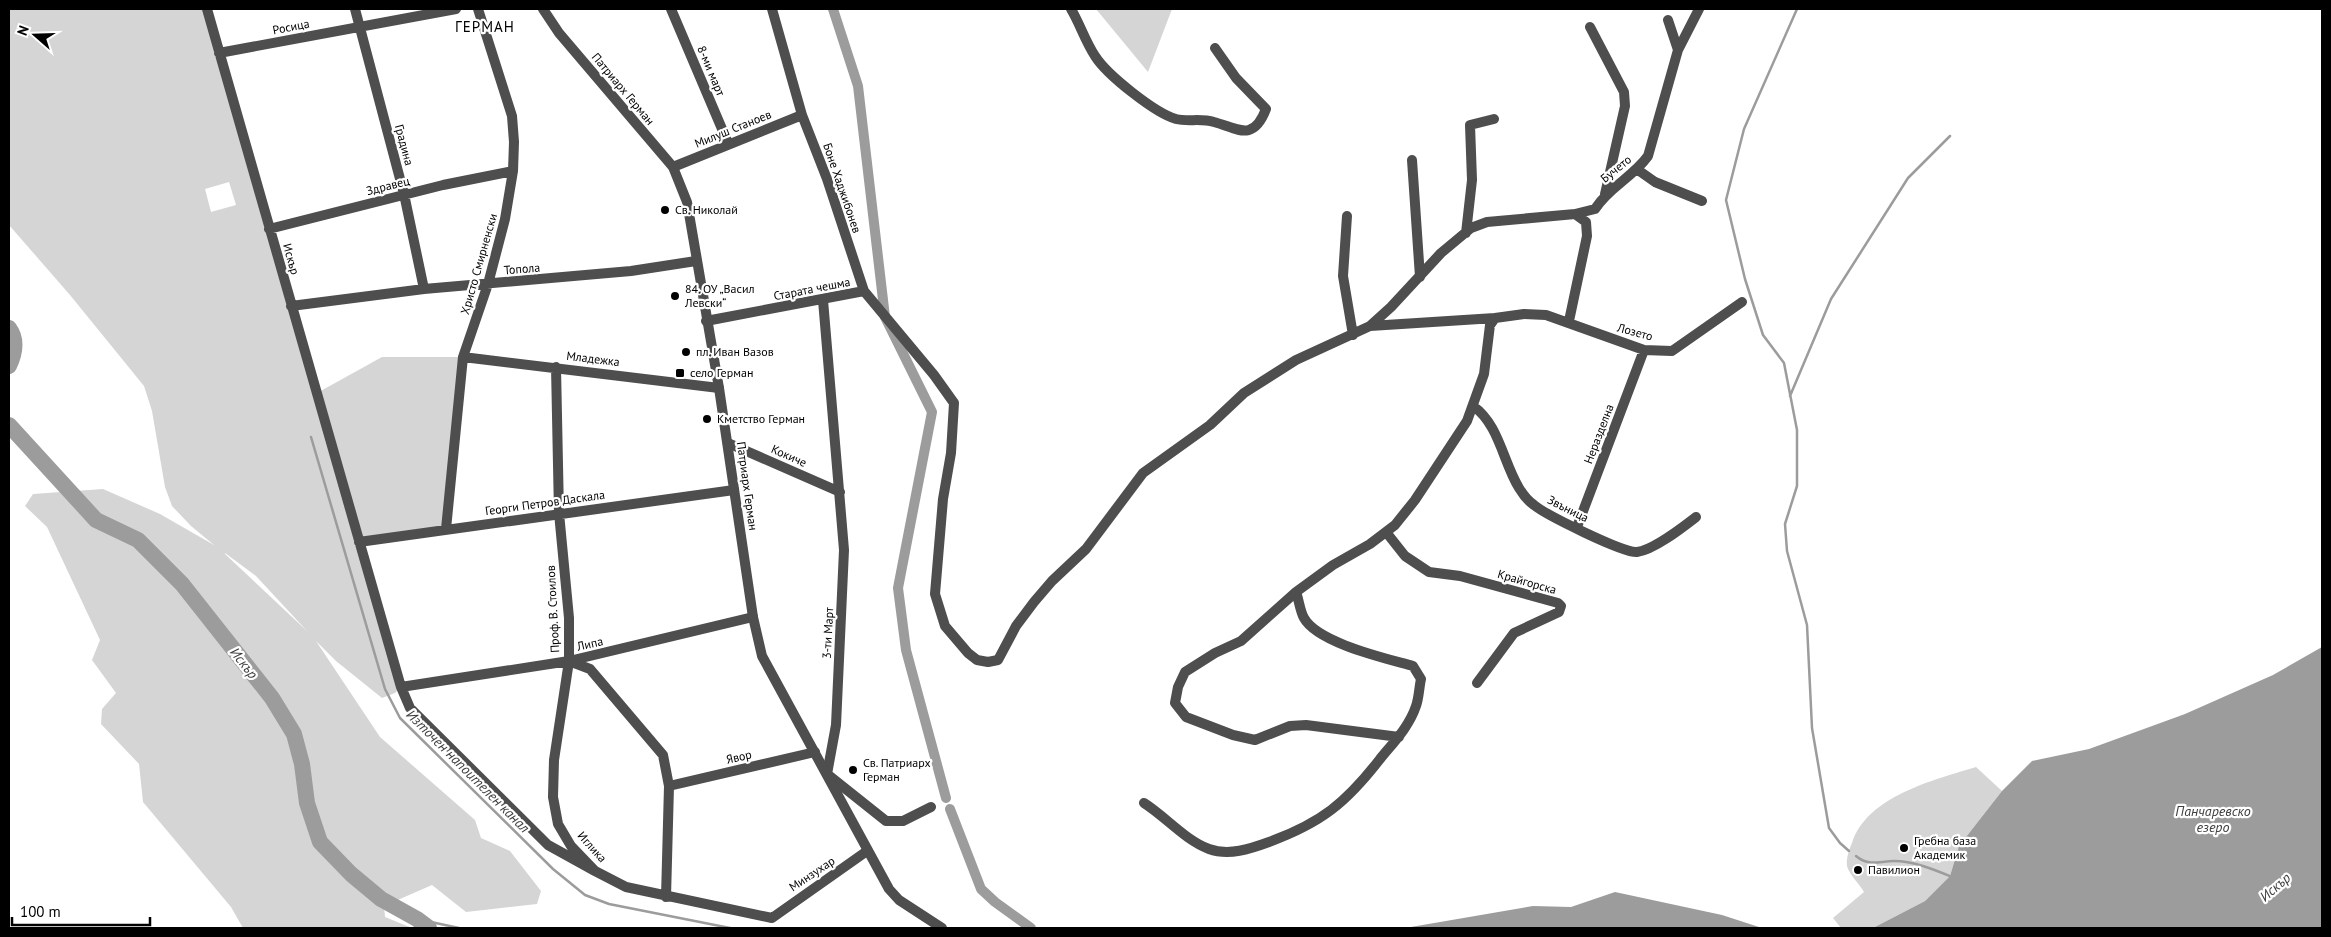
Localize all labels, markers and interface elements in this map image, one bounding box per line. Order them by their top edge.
north arrow [10,10,60,60]
street label: Росица [271,16,311,37]
district label: ГЕРМАН [455,17,515,36]
text: N [13,23,33,38]
street label: 8-ми март [694,43,729,98]
street label: Патриарх Герман [589,50,658,128]
street label: Милуш Станоев [692,106,773,151]
street label: Градина [392,123,417,167]
street label: Боне Хаджибонев [820,141,865,235]
street label: Бучето [1597,152,1634,186]
street label: Здравец [365,173,411,198]
place label: Св. Николай [675,202,738,217]
marker: Св. Николай [659,204,671,216]
street label: Христо Смирненски [457,212,500,316]
street label: Искър [280,242,303,276]
street label: Топола [503,259,541,278]
street label: Старата чешма [772,274,852,303]
place label: 84. ОУ „Васил Левски“ [684,281,755,310]
marker: 84. ОУ „Васил Левски“ [669,290,681,302]
street label: Лозето [1615,319,1655,343]
place label: пл. Иван Вазов [696,344,774,359]
marker: пл. Иван Вазов [680,346,692,358]
street label: Младежка [566,348,621,369]
place label: село Герман [690,365,753,380]
marker: село Герман [674,367,686,379]
street label: Неразделна [1580,402,1617,466]
place label: Кметство Герман [717,411,805,426]
marker: Кметство Герман [701,413,713,425]
street label: Патриарх Герман [734,440,761,531]
street label: Кокиче [769,441,809,470]
street label: Георги Петров Даскала [484,487,606,518]
street label: Звъница [1545,492,1591,525]
street label: Проф. В. Стоилов [543,565,562,653]
street label: Крайгорска [1496,566,1558,597]
street label: 3-ти Март [819,607,836,659]
street label: Липа [574,633,604,654]
water label: Искър [226,644,262,682]
water label: Източен напоителен канал [403,706,534,837]
street label: Явор [725,746,753,767]
place label: Св. Патриарх Герман [863,755,931,784]
marker: Св. Патриарх Герман [847,764,859,776]
water label: Панчаревско езеро [2175,802,2251,836]
street label: Иглика [575,828,610,865]
place label: Гребна база Академик [1914,833,1976,862]
marker: Гребна база Академик [1898,842,1910,854]
street label: Минзухар [786,853,837,894]
place label: Павилион [1868,862,1920,877]
marker: Павилион [1852,864,1864,876]
water label: Искър [2256,869,2294,905]
scale bar [12,894,150,926]
text: 100 m [20,902,61,921]

